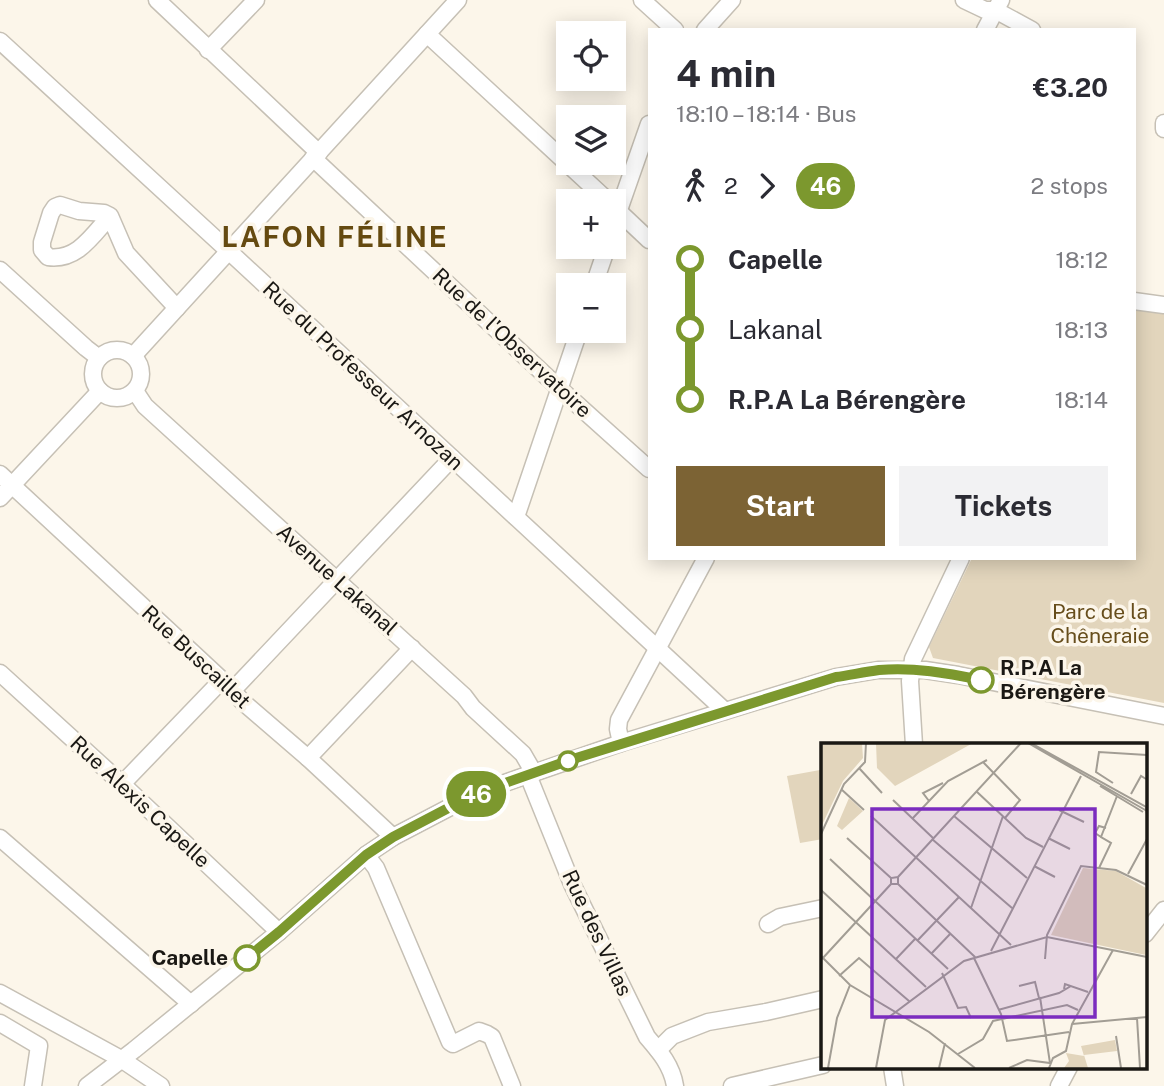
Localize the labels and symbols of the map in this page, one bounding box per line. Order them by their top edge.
district label: LAFON FÉLINE [221,220,449,253]
street label: Rue de l'Observatoire [428,263,597,423]
street label: Rue du Professeur Arnozan [258,276,469,475]
street label: Avenue Lakanal [272,519,403,640]
park label: Parc de la Chêneraie [1050,599,1150,648]
street label: Rue Buscaillet [137,600,256,713]
place label: R.P.A La Bérengère [1000,655,1106,704]
marker: R.P.A La Bérengère [968,667,994,693]
street label: Rue Alexis Capelle [65,730,215,873]
inset map [821,743,1146,1068]
unlabelled marker [558,751,578,771]
line badge: 46 [444,771,508,817]
street label: Rue des Villas [557,866,638,1000]
place label: Capelle [151,945,228,970]
marker: Capelle [234,945,260,971]

